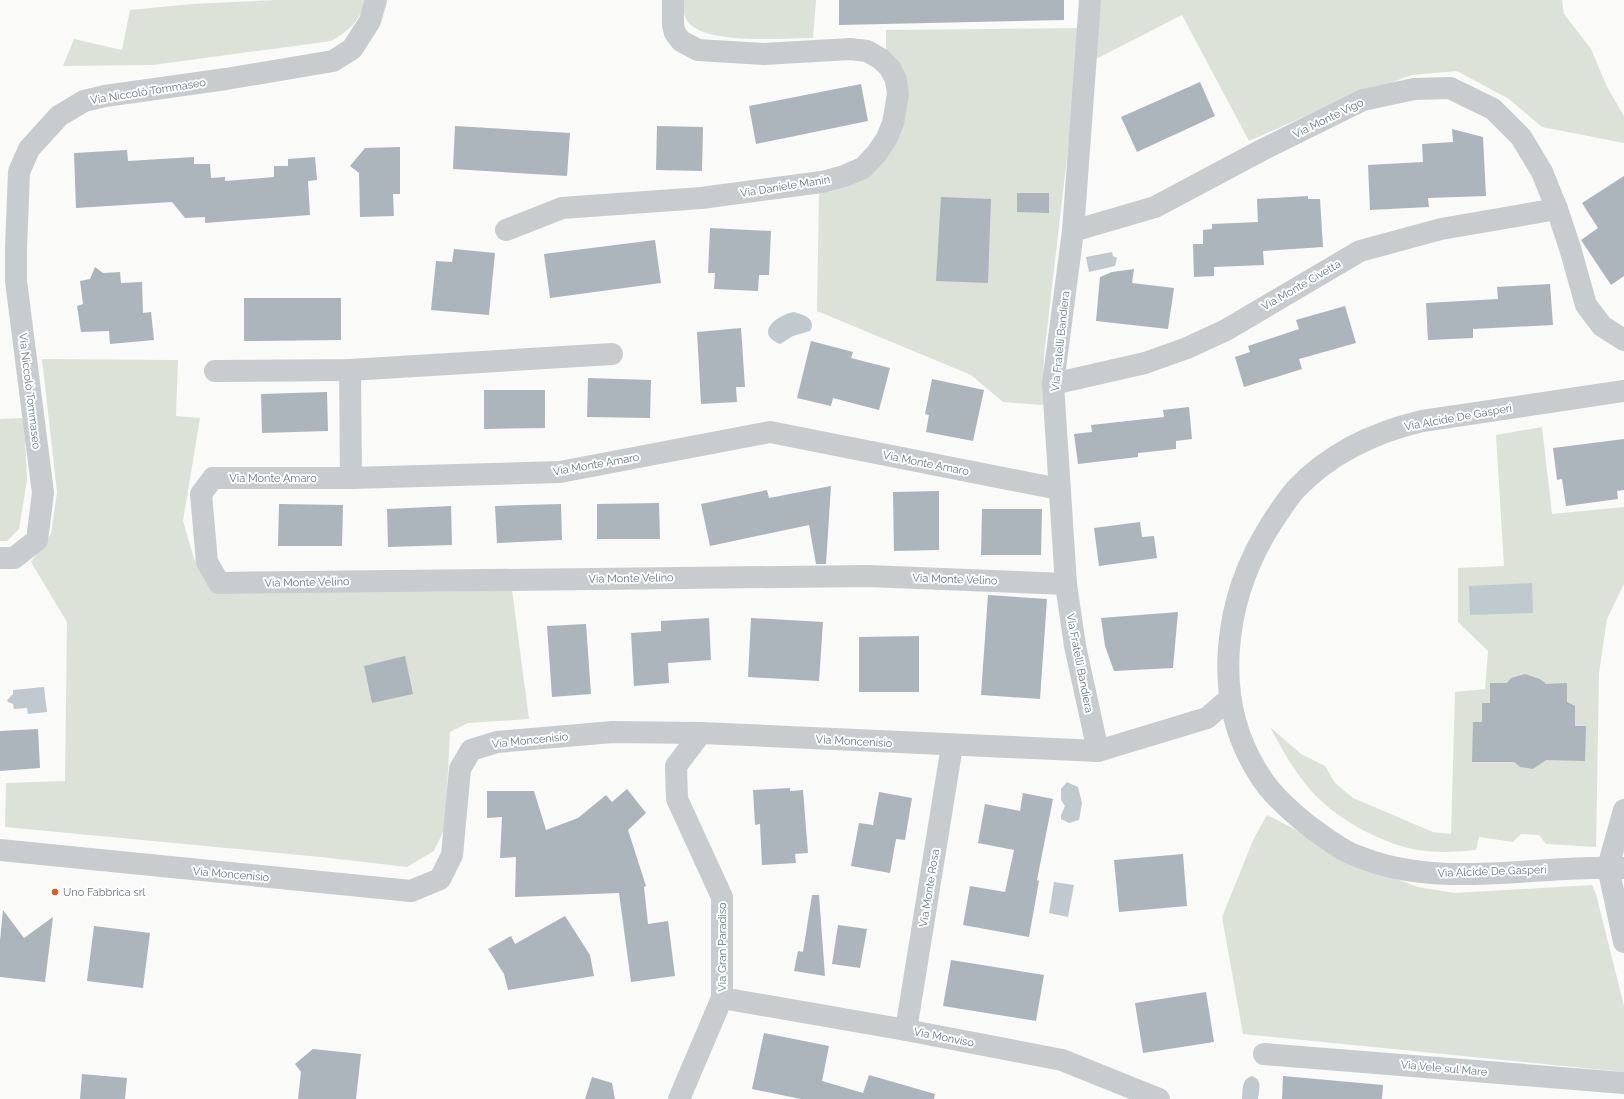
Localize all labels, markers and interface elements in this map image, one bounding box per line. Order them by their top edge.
street label: Via Niccolò Tommaseo [89,76,207,107]
street label: Via Monte Vigo [1291,96,1366,141]
street label: Via Daniele Manin [739,173,831,200]
street label: Via Monte Civetta [1259,257,1343,313]
street label: Via Fratelli Bandiera [1049,290,1072,392]
street label: Via Niccolò Tommaseo [16,332,43,450]
street label: Via Alcide De Gasperi [1403,402,1513,433]
street label: Via Monte Amaro [882,449,970,478]
street label: Via Monte Amaro [552,450,641,478]
street label: Via Monte Amaro [229,472,317,485]
street label: Via Monte Velino [588,571,674,586]
street label: Via Monte Velino [912,572,998,587]
street label: Via Monte Velino [264,575,350,590]
street label: Via Fratelli Bandiera [1063,612,1096,714]
street label: Via Moncenisio [491,730,569,751]
street label: Via Moncenisio [815,733,893,750]
street label: Via Monte Rosa [917,848,942,928]
street label: Via Alcide De Gasperi [1437,863,1547,880]
street label: Via Moncenisio [192,865,270,884]
place label: Uno Fabbrica srl [63,886,146,899]
marker: Uno Fabbrica srl [50,887,60,897]
street label: Via Gran Paradiso [716,902,729,992]
street label: Via Monviso [913,1025,976,1050]
street label: Via Vele sul Mare [1400,1058,1488,1079]

